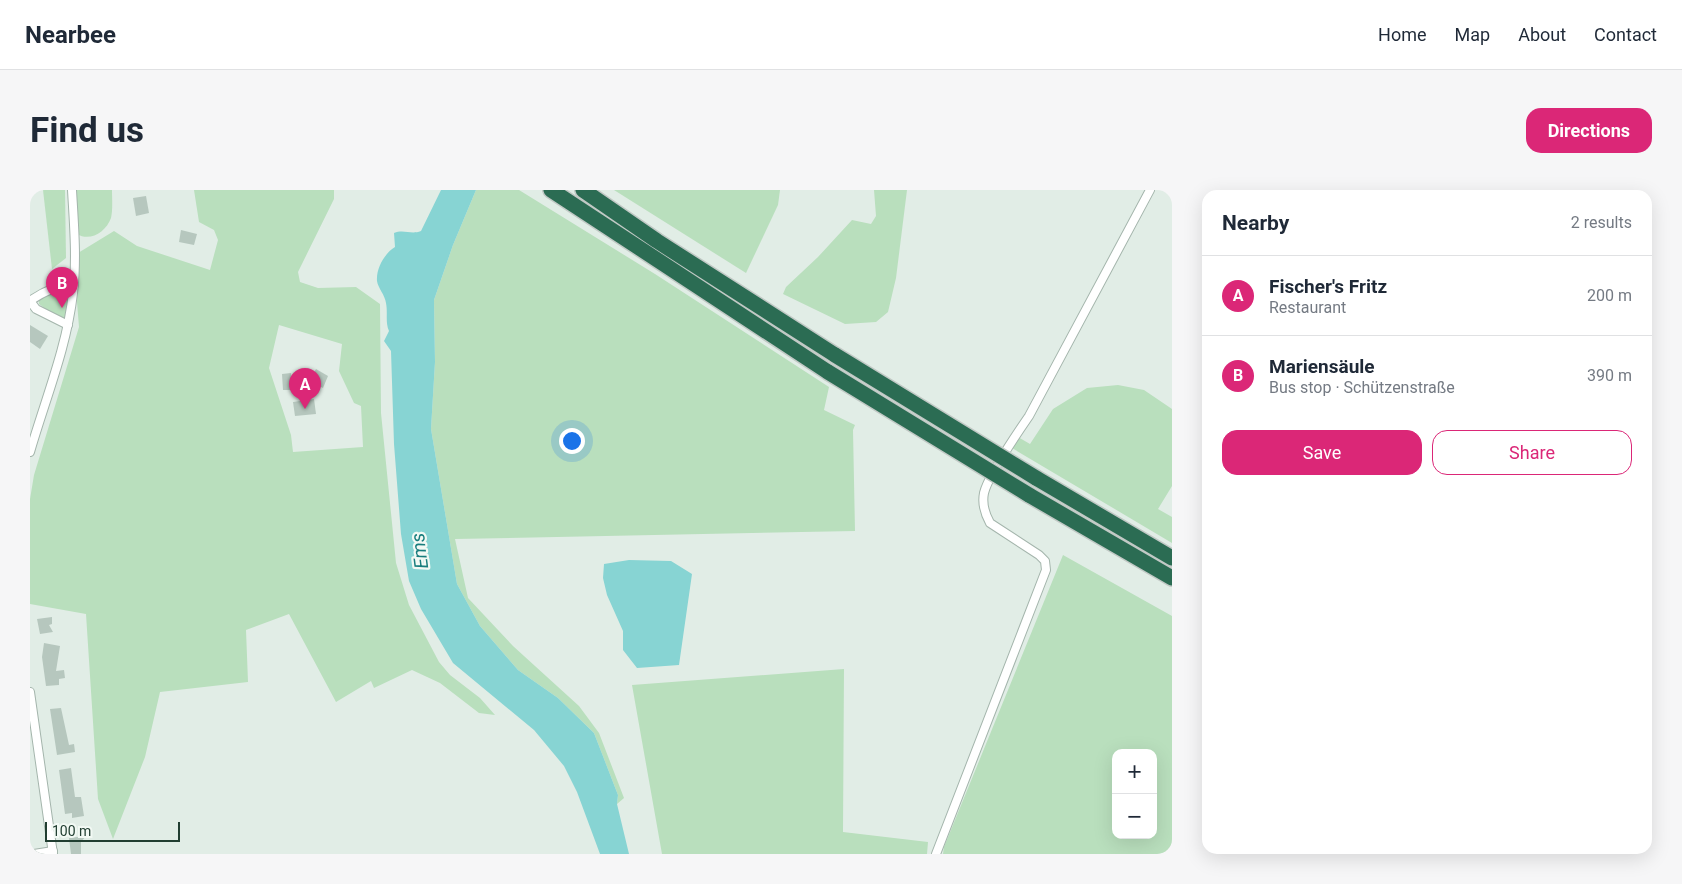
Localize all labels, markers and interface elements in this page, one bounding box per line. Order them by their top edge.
text: Nearbee [25,21,116,49]
text: Home [1378,24,1427,45]
text: Map [1455,24,1490,45]
text: About [1518,24,1566,45]
text: Contact [1594,24,1657,45]
button: Directions [1526,108,1652,153]
text: Find us [30,110,144,151]
text: Nearby [1222,211,1289,235]
text: 2 results [1571,213,1632,232]
pin: B [46,267,78,308]
text: Fischer's Fritz [1269,275,1387,298]
text: A [1233,286,1243,305]
text: 200 m [1587,286,1632,305]
text: Restaurant [1269,298,1346,317]
text: Mariensäule [1269,355,1375,378]
text: B [1233,366,1243,385]
text: 390 m [1587,366,1632,385]
pin: A [289,368,321,409]
text: Bus stop · Schützenstraße [1269,378,1455,397]
your location [559,428,585,454]
button: Save [1222,430,1422,475]
button: Share [1432,430,1632,475]
water label: Ems [406,532,433,570]
map controls [1112,749,1157,839]
button: + [1112,749,1157,794]
button: − [1112,794,1157,839]
scale bar [45,819,180,842]
text: 100 m [52,823,91,839]

